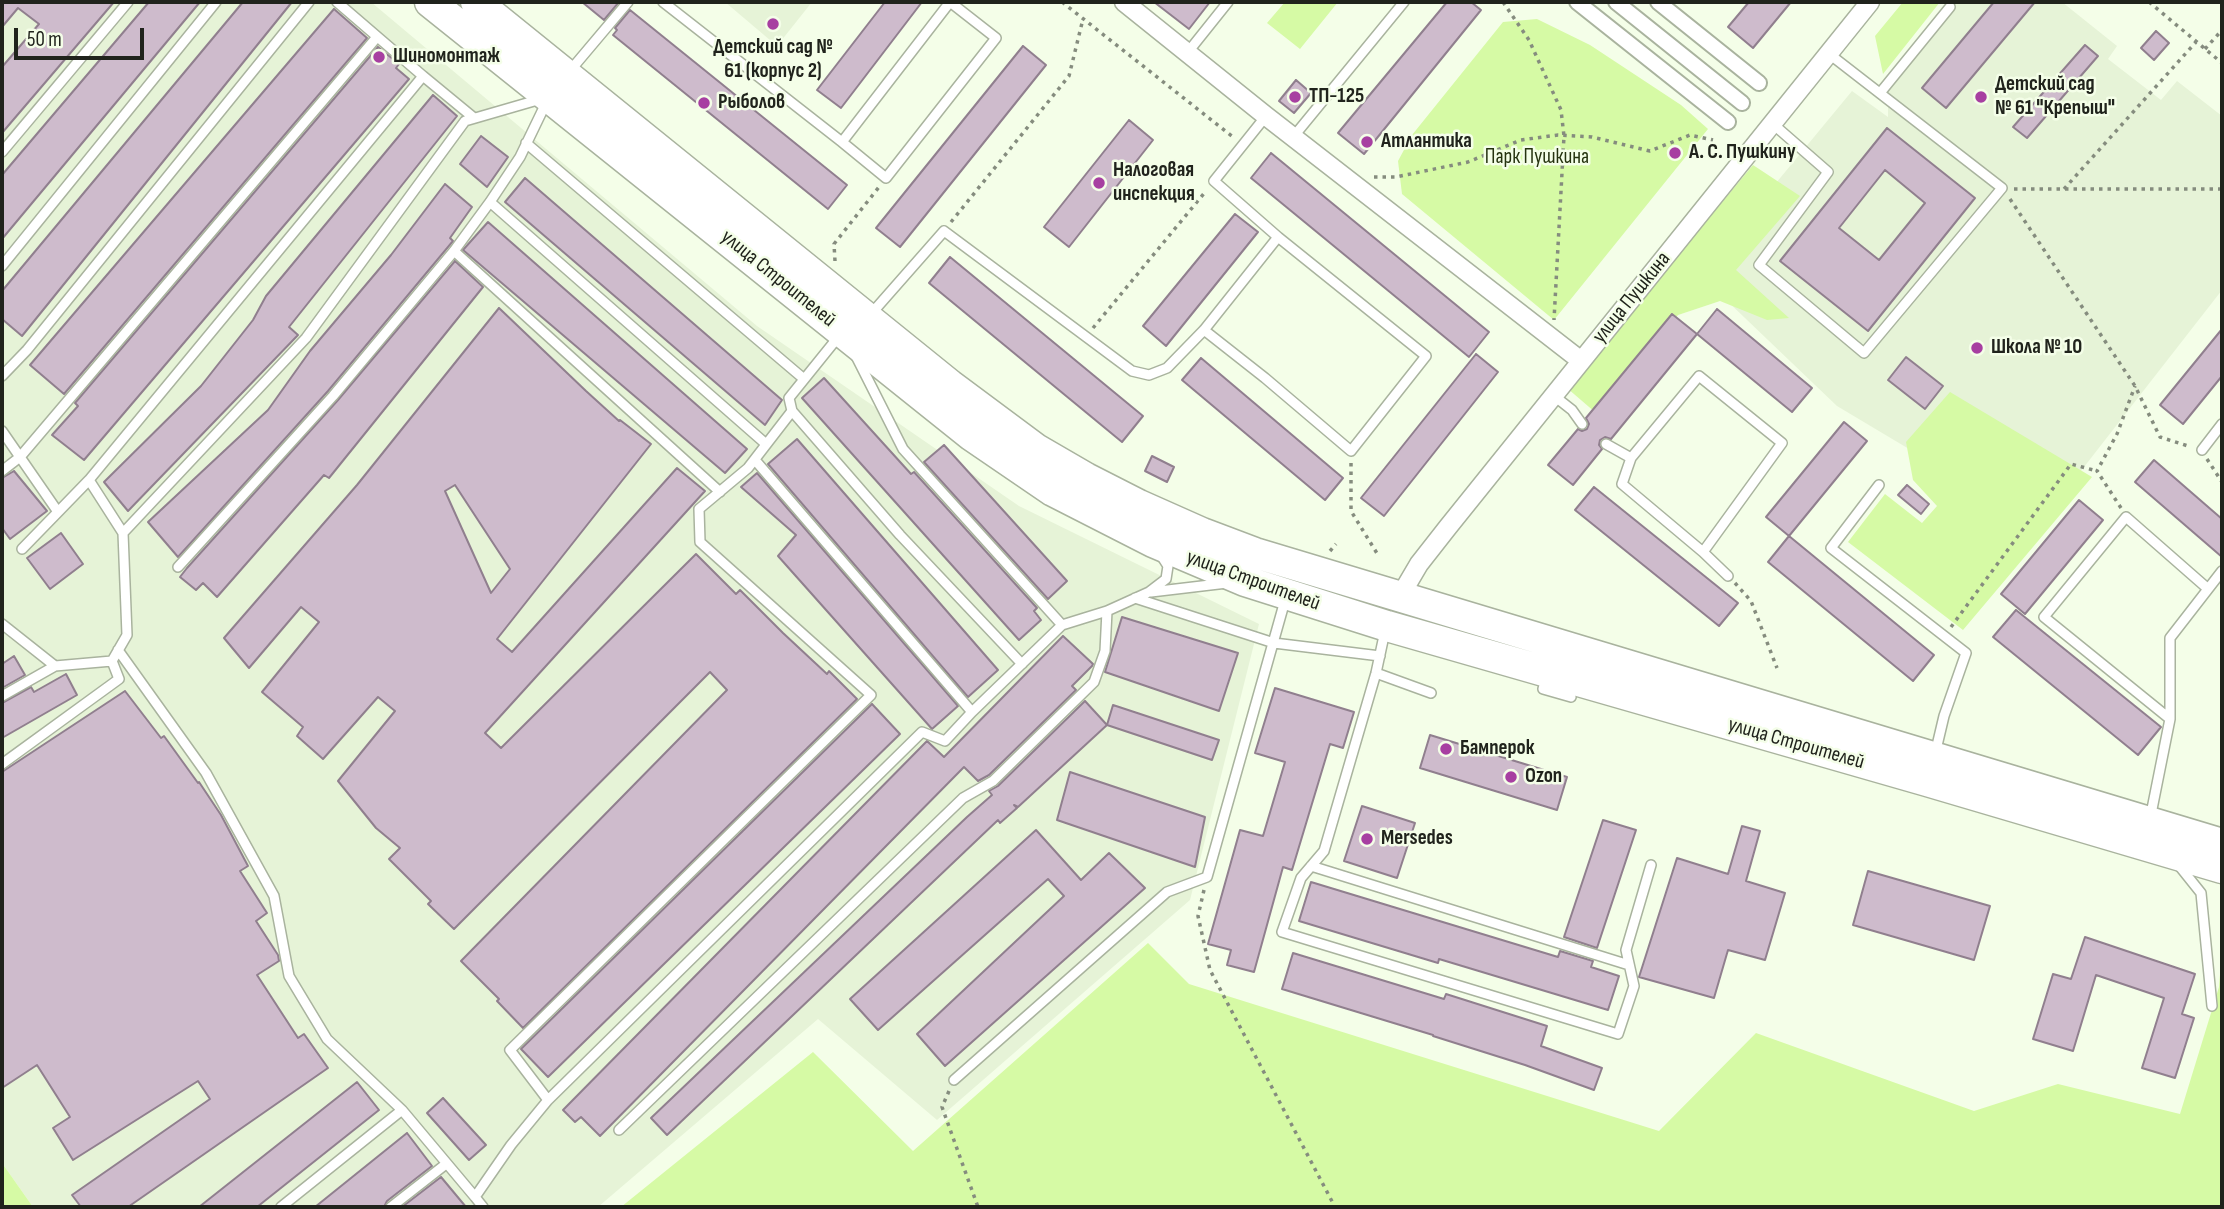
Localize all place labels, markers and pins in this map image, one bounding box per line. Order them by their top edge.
marker: Детский сад № 61 (корпус 2) [765,16,781,32]
place label: Детский сад № 61 (корпус 2) [713,35,833,85]
place label: Шиномонтаж [393,44,500,70]
marker: Шиномонтаж [371,49,387,65]
place label: Детский сад № 61 "Крепыш" [1995,72,2115,122]
place label: ТП-125 [1309,84,1364,110]
marker: ТП-125 [1287,89,1303,105]
marker: Детский сад № 61 "Крепыш" [1973,89,1989,105]
place label: Рыболов [718,90,785,116]
marker: Рыболов [696,95,712,111]
place label: Атлантика [1381,129,1472,155]
marker: Атлантика [1359,134,1375,150]
place label: А. С. Пушкину [1689,140,1796,166]
marker: А. С. Пушкину [1667,145,1683,161]
place label: Налоговая инспекция [1113,158,1195,208]
marker: Налоговая инспекция [1091,175,1107,191]
place label: Школа № 10 [1991,335,2082,361]
marker: Школа № 10 [1969,340,1985,356]
place label: Бамперок [1460,736,1535,762]
marker: Бамперок [1438,741,1454,757]
place label: Ozon [1525,764,1562,790]
marker: Ozon [1503,769,1519,785]
place label: Mersedes [1381,826,1453,852]
marker: Mersedes [1359,831,1375,847]

